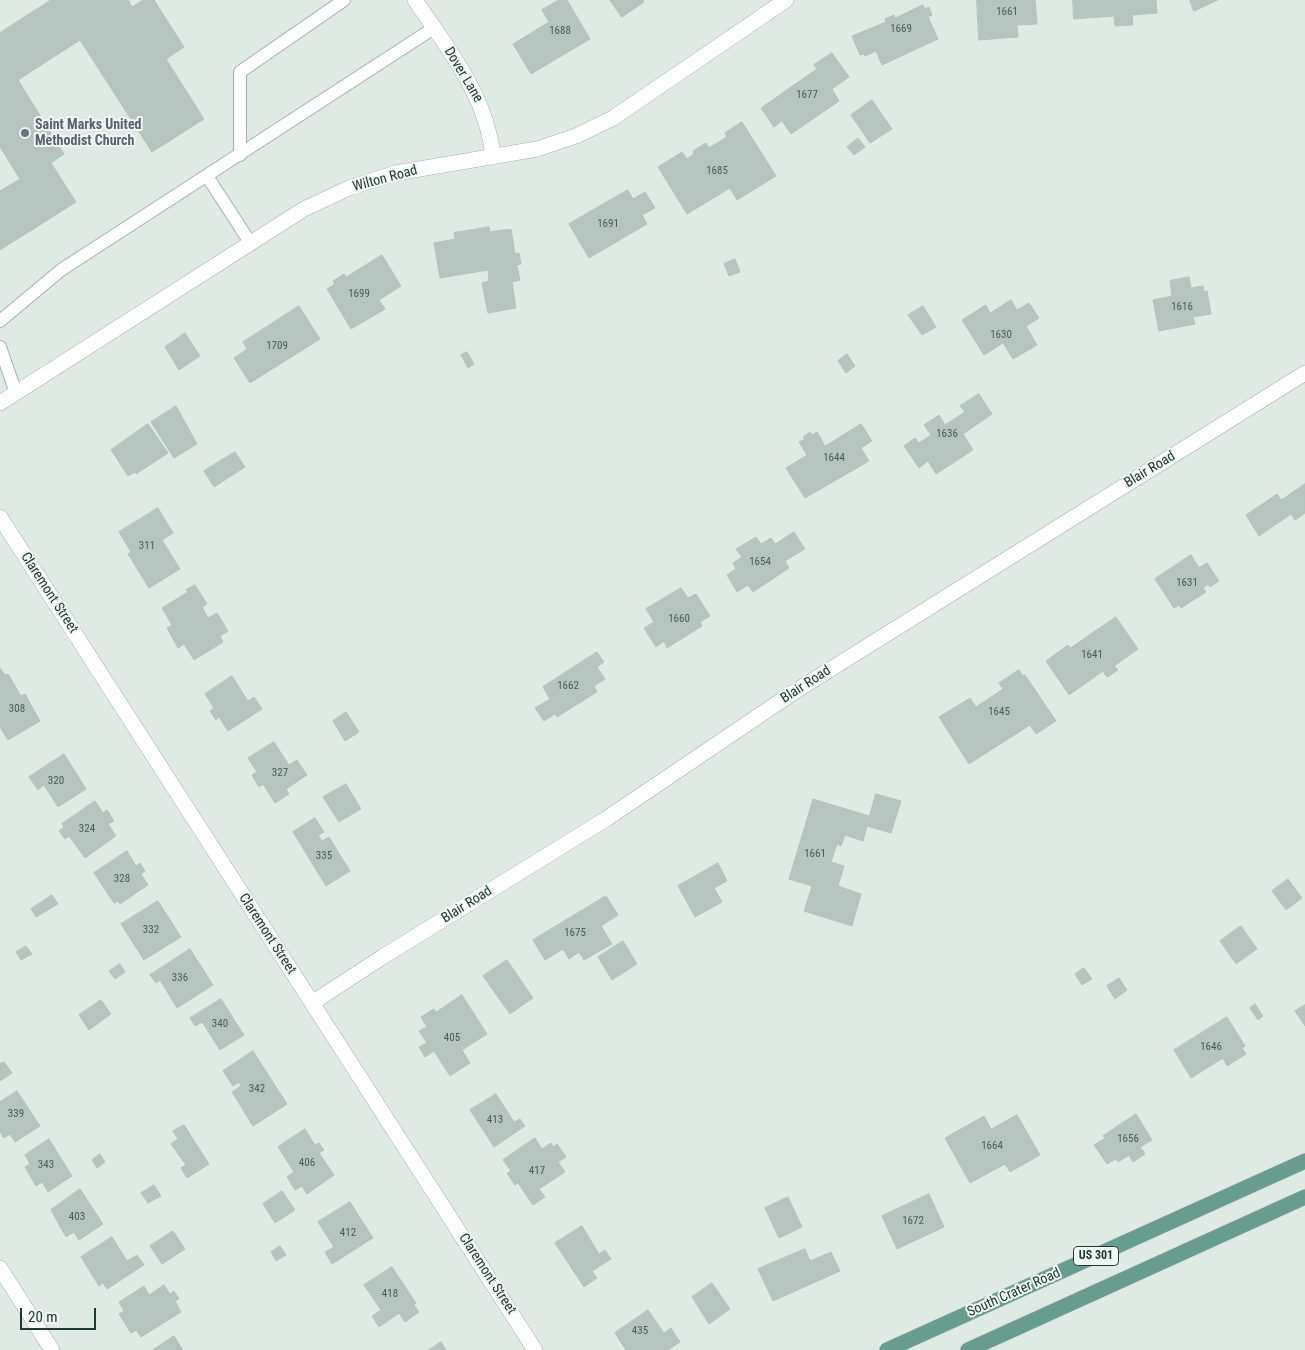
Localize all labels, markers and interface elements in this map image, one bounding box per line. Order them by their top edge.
house number: 1661 [996,5,1018,19]
house number: 1669 [890,22,912,36]
house number: 1688 [549,24,571,38]
street label: Dover Lane [440,44,486,106]
house number: 1677 [796,88,818,102]
place label: Saint Marks United Methodist Church [35,117,142,150]
marker: Saint Marks United Methodist Church [19,127,31,139]
street label: Wilton Road [351,162,419,196]
house number: 1685 [706,164,728,178]
house number: 1691 [597,217,619,231]
house number: 1699 [348,287,370,301]
house number: 1616 [1171,300,1193,314]
house number: 1630 [990,328,1012,342]
house number: 1709 [266,339,288,353]
house number: 1636 [936,427,958,441]
street label: Blair Road [1122,448,1178,492]
house number: 1644 [823,451,845,465]
house number: 311 [139,539,155,553]
street label: Claremont Street [17,549,81,637]
house number: 1654 [749,555,771,569]
house number: 1631 [1176,576,1198,590]
house number: 1660 [668,612,690,626]
house number: 1641 [1081,648,1103,662]
street label: Blair Road [778,663,834,707]
house number: 1662 [557,679,579,693]
house number: 308 [9,702,25,716]
house number: 1645 [988,705,1010,719]
house number: 327 [272,766,288,780]
house number: 320 [48,774,64,788]
house number: 324 [79,822,95,836]
house number: 1661 [804,847,826,861]
house number: 335 [316,849,332,863]
house number: 328 [114,872,130,886]
street label: Blair Road [439,883,495,927]
street label: Claremont Street [235,890,299,978]
house number: 332 [143,923,159,937]
house number: 1675 [564,926,586,940]
house number: 336 [172,971,188,985]
house number: 340 [212,1017,228,1031]
house number: 405 [444,1031,460,1045]
house number: 1646 [1200,1040,1222,1054]
house number: 342 [249,1082,265,1096]
house number: 339 [8,1107,24,1121]
house number: 413 [487,1113,503,1127]
house number: 1656 [1117,1132,1139,1146]
house number: 1664 [981,1139,1003,1153]
house number: 406 [299,1156,315,1170]
house number: 343 [38,1158,54,1172]
house number: 417 [529,1164,545,1178]
house number: 403 [69,1210,85,1224]
house number: 1672 [902,1214,924,1228]
house number: 412 [340,1226,356,1240]
street label: Claremont Street [455,1230,519,1318]
road number: US 301 [1074,1246,1118,1266]
street label: South Crater Road [965,1265,1063,1321]
house number: 418 [382,1287,398,1301]
scale bar [22,1298,99,1330]
text: 20 m [28,1308,58,1326]
house number: 435 [632,1324,648,1338]

